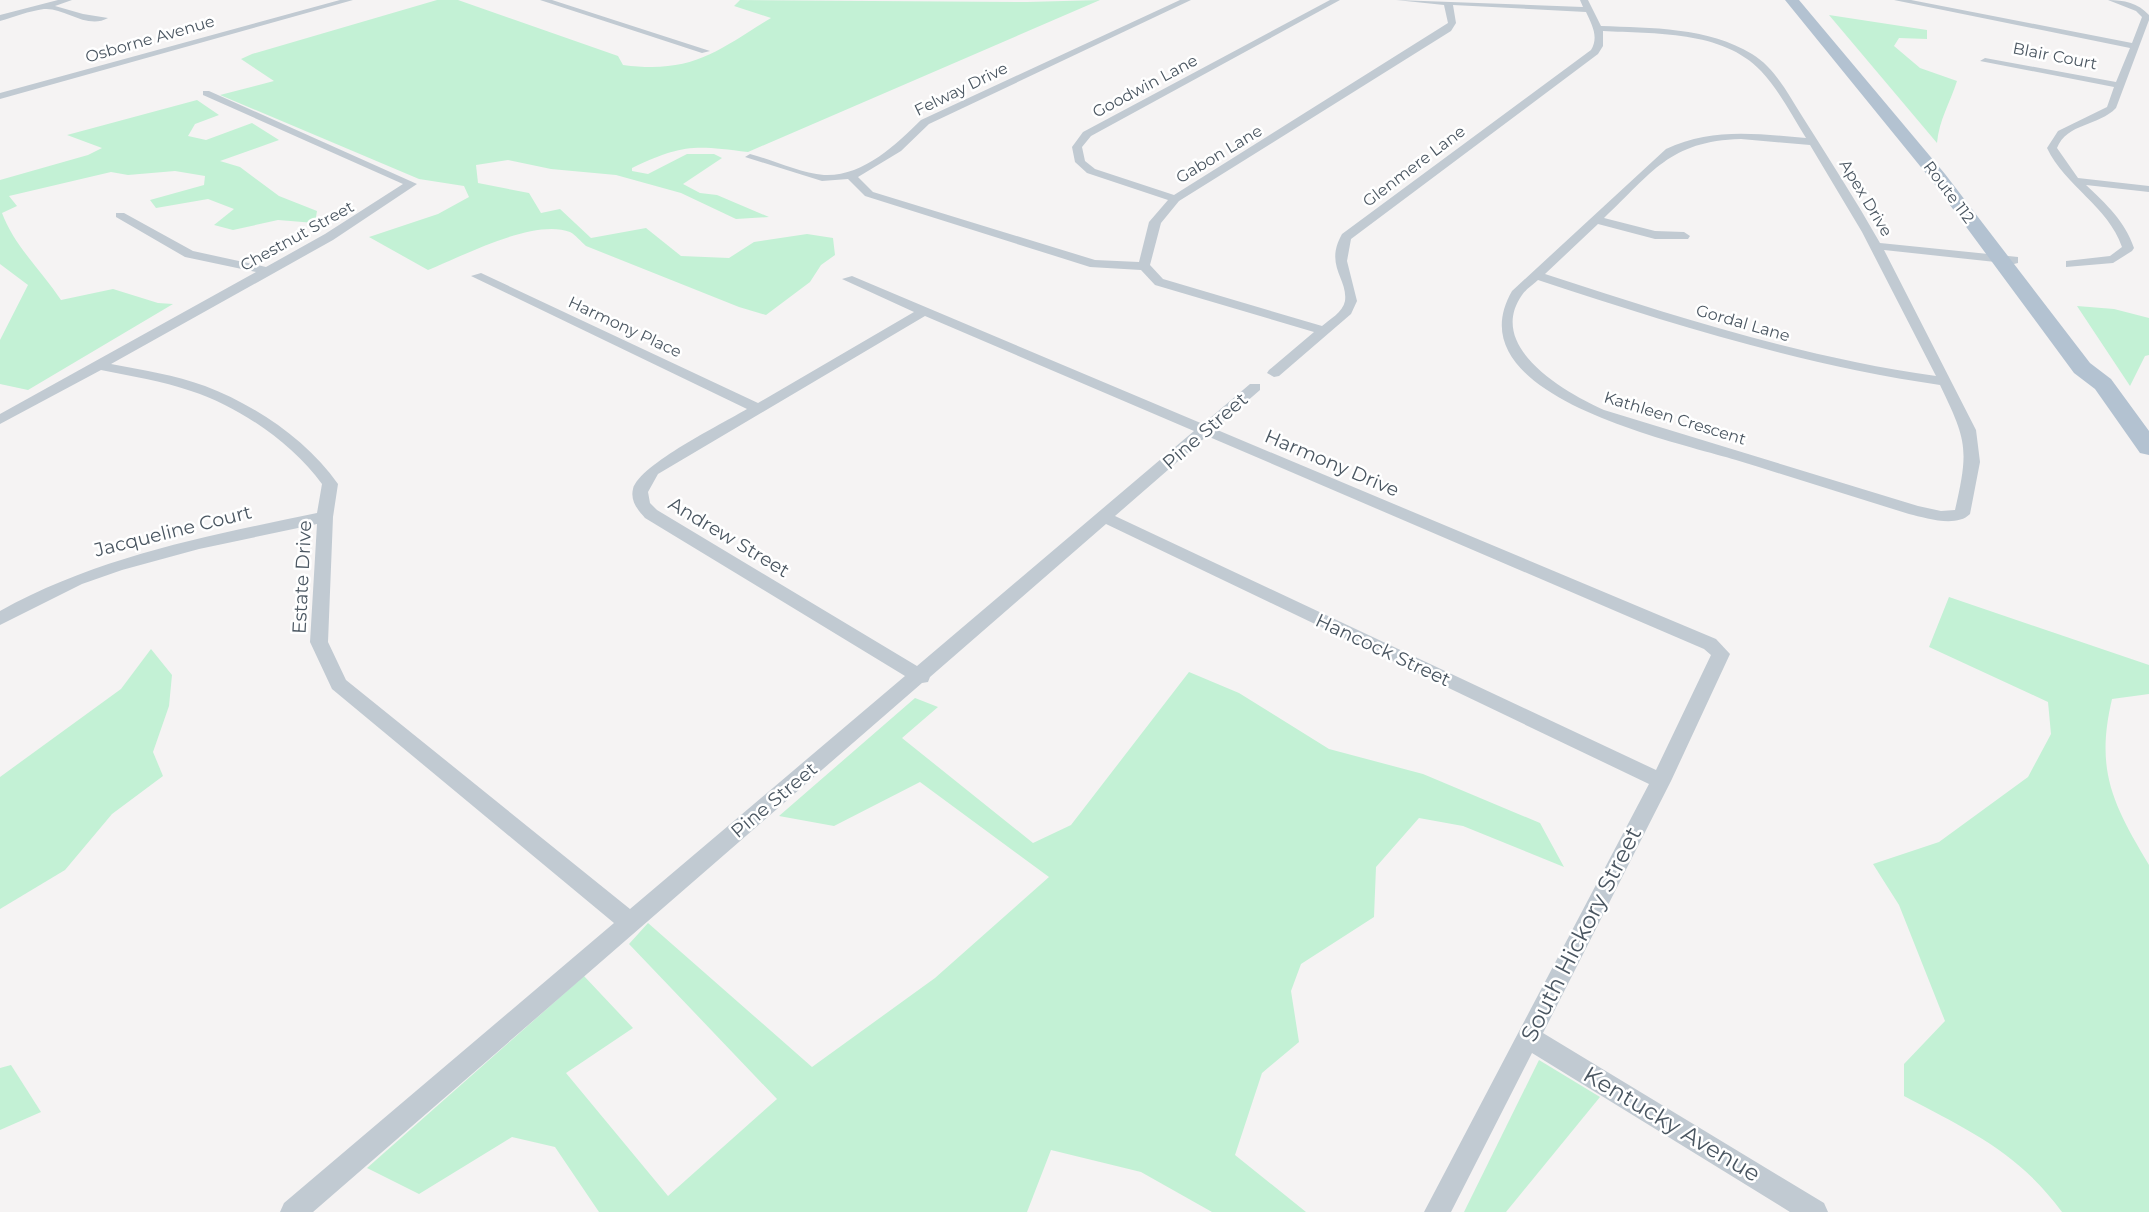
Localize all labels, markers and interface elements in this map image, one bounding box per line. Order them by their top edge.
street label: Osborne Avenue [83,11,217,67]
street label: Blair Court [2011,39,2099,74]
street label: Goodwin Lane [1089,50,1201,122]
street label: Felway Drive [911,58,1011,120]
street label: Gabon Lane [1173,121,1265,187]
street label: Glenmere Lane [1359,121,1469,211]
street label: Apex Drive [1836,156,1896,240]
street label: Route 112 [1919,157,1979,227]
street label: Chestnut Street [237,197,357,275]
street label: Harmony Place [565,292,685,362]
street label: Gordal Lane [1694,301,1792,345]
street label: Kathleen Crescent [1602,387,1749,449]
street label: Pine Street [1158,388,1253,474]
street label: Harmony Drive [1261,424,1403,502]
street label: Andrew Street [664,492,794,582]
street label: Jacqueline Court [91,500,254,562]
street label: Estate Drive [288,519,316,635]
street label: Hancock Street [1312,609,1454,691]
street label: Pine Street [726,757,822,843]
street label: South Hickory Street [1515,822,1647,1046]
street label: Kentucky Avenue [1579,1060,1765,1188]

